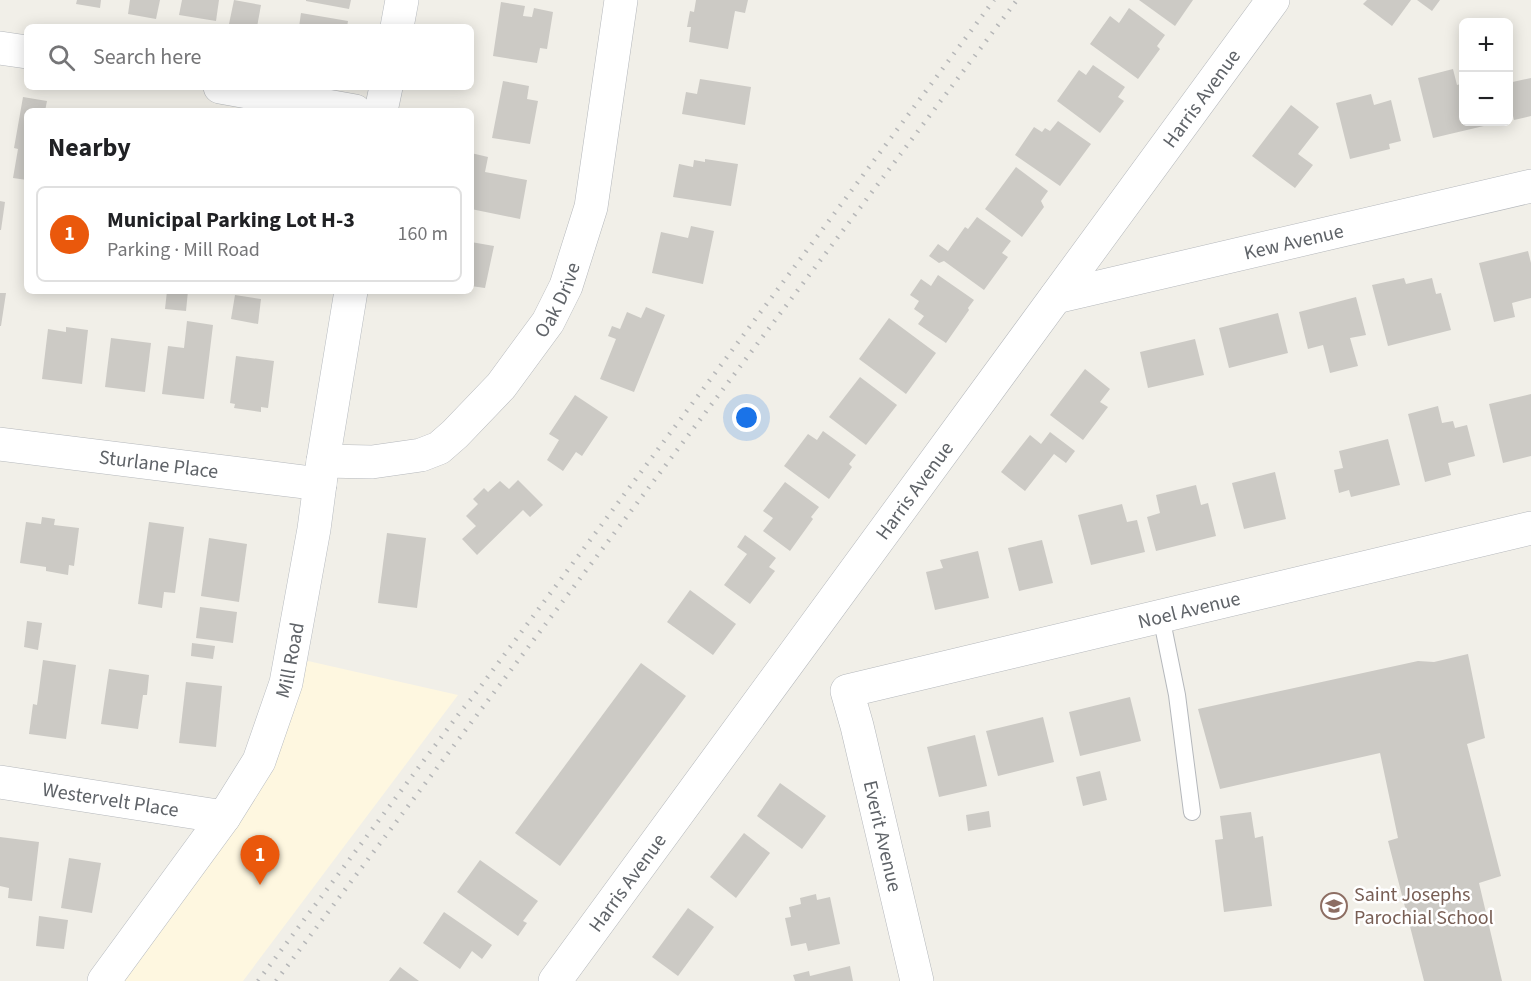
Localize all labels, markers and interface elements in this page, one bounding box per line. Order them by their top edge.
map controls [1459,18,1513,126]
button: + [1459,18,1513,72]
search box [24,24,474,90]
icon: search [45,41,78,74]
text: Search here [93,41,201,73]
street label: Harris Avenue [1156,44,1248,154]
button: − [1459,72,1513,126]
text: Nearby [48,129,131,166]
text: Municipal Parking Lot H-3 [107,204,355,236]
street label: Kew Avenue [1241,217,1347,268]
text: 1 [64,220,75,248]
text: 160 m [398,220,448,248]
text: Parking · Mill Road [107,236,260,264]
street label: Oak Drive [528,259,588,344]
your location [732,403,761,432]
street label: Harris Avenue [869,436,961,546]
street label: Sturlane Place [97,443,220,486]
street label: Noel Avenue [1135,585,1243,636]
street label: Mill Road [269,620,312,702]
street label: Westervelt Place [40,776,181,825]
street label: Everit Avenue [856,778,908,895]
street label: Harris Avenue [582,828,673,938]
pin: 1 [240,836,280,885]
place label: Saint Josephs Parochial School [1354,881,1494,932]
school or university icon: Saint Josephs Parochial School [1319,891,1349,921]

